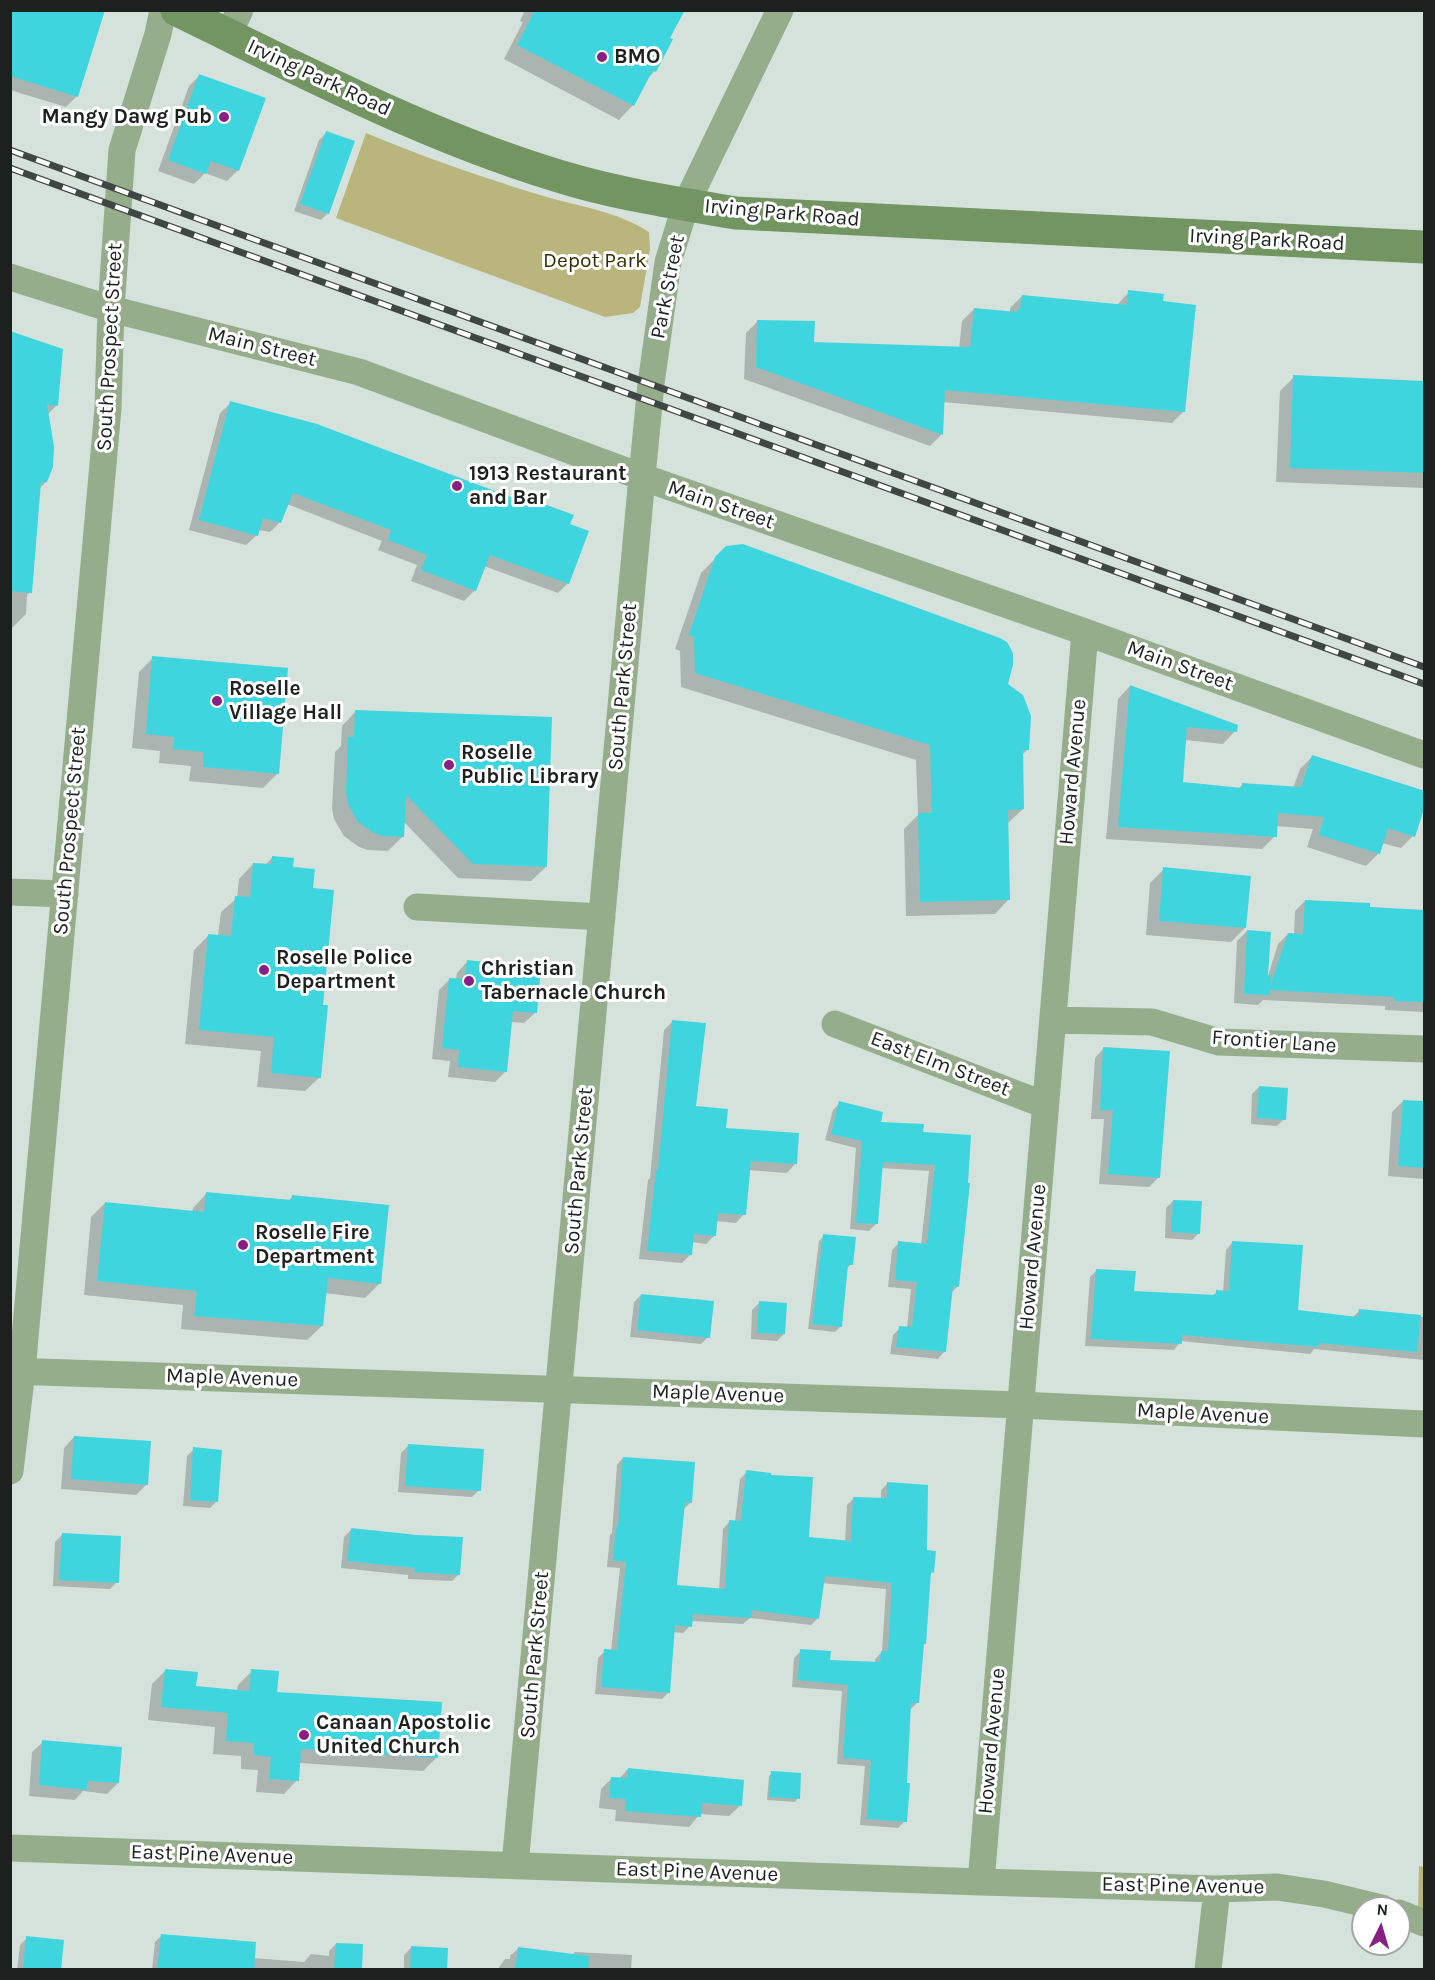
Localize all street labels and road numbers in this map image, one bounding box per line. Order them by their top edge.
street label: Irving Park Road [243,34,395,122]
street label: Irving Park Road [703,194,861,232]
street label: Irving Park Road [1189,223,1345,257]
street label: Park Street [646,233,690,341]
street label: South Prospect Street [92,242,128,452]
street label: Main Street [205,321,319,373]
street label: Main Street [664,475,778,535]
street label: South Park Street [603,602,643,772]
street label: Main Street [1124,635,1236,697]
street label: Howard Avenue [1054,698,1092,846]
street label: South Prospect Street [48,726,92,936]
street label: Frontier Lane [1211,1025,1337,1059]
street label: East Elm Street [867,1026,1013,1102]
street label: South Park Street [559,1086,599,1256]
street label: Howard Avenue [1014,1183,1052,1331]
street label: Maple Avenue [165,1363,299,1393]
street label: Maple Avenue [651,1379,785,1409]
street label: Maple Avenue [1136,1398,1270,1430]
street label: South Park Street [515,1570,555,1740]
street label: Howard Avenue [973,1667,1011,1815]
street label: East Pine Avenue [130,1840,294,1870]
street label: East Pine Avenue [615,1857,779,1887]
street label: East Pine Avenue [1101,1872,1265,1900]

